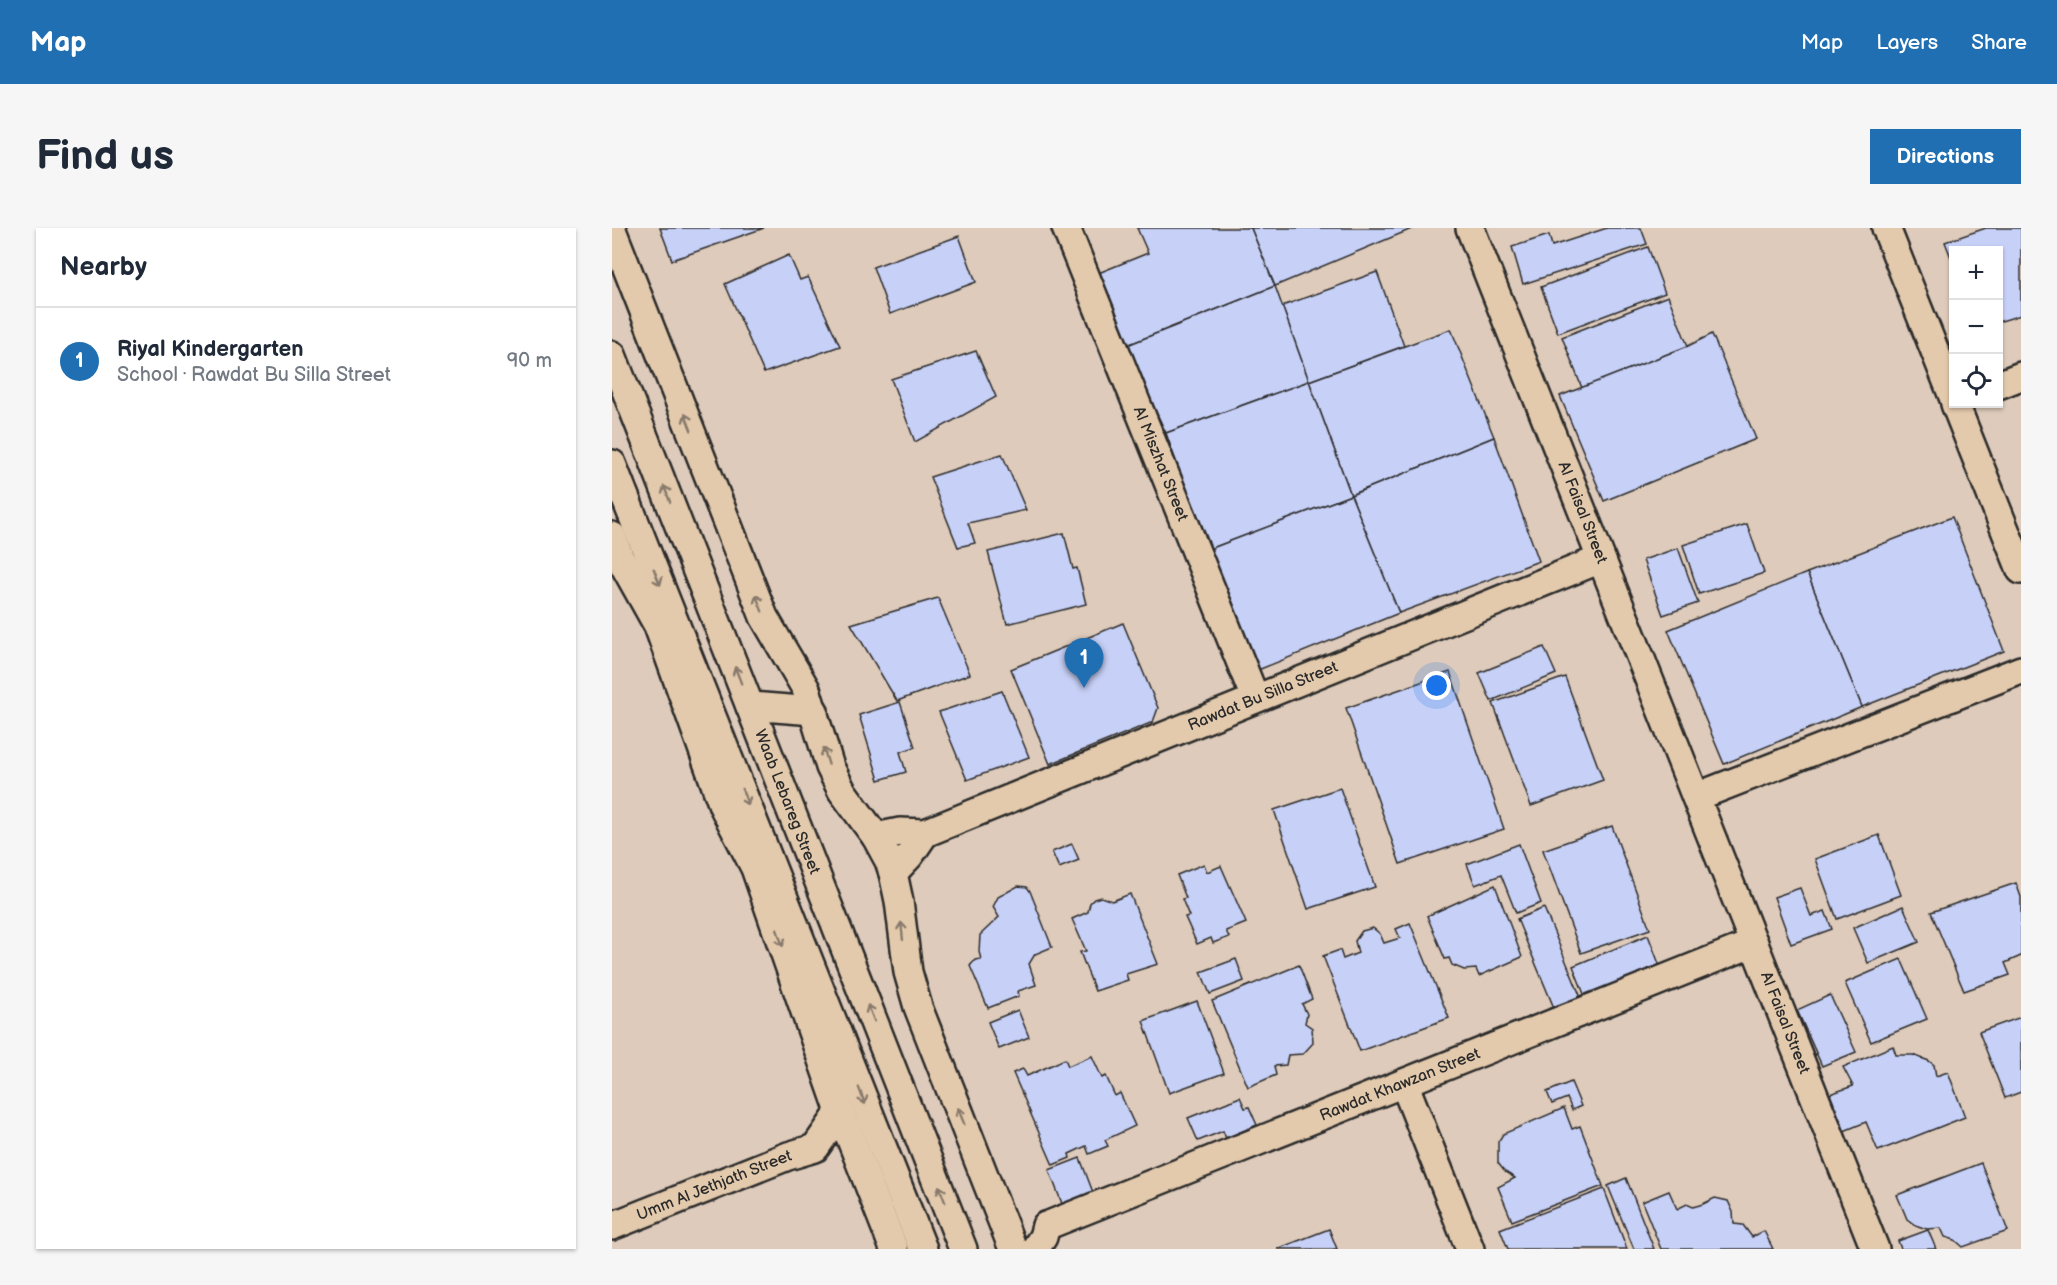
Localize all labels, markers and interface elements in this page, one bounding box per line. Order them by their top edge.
text: Map [30,26,86,59]
text: Map [1801,30,1843,55]
text: Layers [1876,30,1938,55]
text: Share [1971,30,2027,55]
button: Directions [1870,129,2021,184]
text: Find us [36,131,174,182]
map controls [1949,246,2003,408]
button: + [1949,246,2003,300]
text: Nearby [60,252,147,283]
button: − [1949,300,2003,354]
text: Riyal Kindergarten [117,336,303,363]
text: 1 [75,349,84,373]
text: 90 m [507,349,552,373]
button: locate [1949,354,2003,408]
text: School · Rawdat Bu Silla Street [117,363,391,387]
street label: Al Miszhat Street [1129,404,1192,524]
one-way arrow [681,413,692,432]
street label: Al Faisal Street [1554,459,1612,566]
one-way arrow [661,485,672,503]
one-way arrow [652,567,663,585]
one-way arrow [753,595,764,613]
pin: 1 [1064,638,1104,688]
street label: Rawdat Bu Silla Street [1185,657,1341,735]
one-way arrow [732,666,743,685]
your location [1422,671,1451,700]
street label: Waab Lebareg Street [750,727,824,877]
one-way arrow [820,747,831,766]
one-way arrow [740,787,751,806]
one-way arrow [896,922,907,942]
one-way arrow [775,928,786,947]
street label: Al Faisal Street [1756,969,1814,1077]
one-way arrow [865,1004,876,1022]
street label: Rawdat Khawzan Street [1317,1044,1483,1125]
one-way arrow [857,1086,868,1104]
one-way arrow [955,1108,966,1126]
street label: Umm Al Jethjath Street [634,1146,794,1225]
one-way arrow [936,1186,947,1204]

